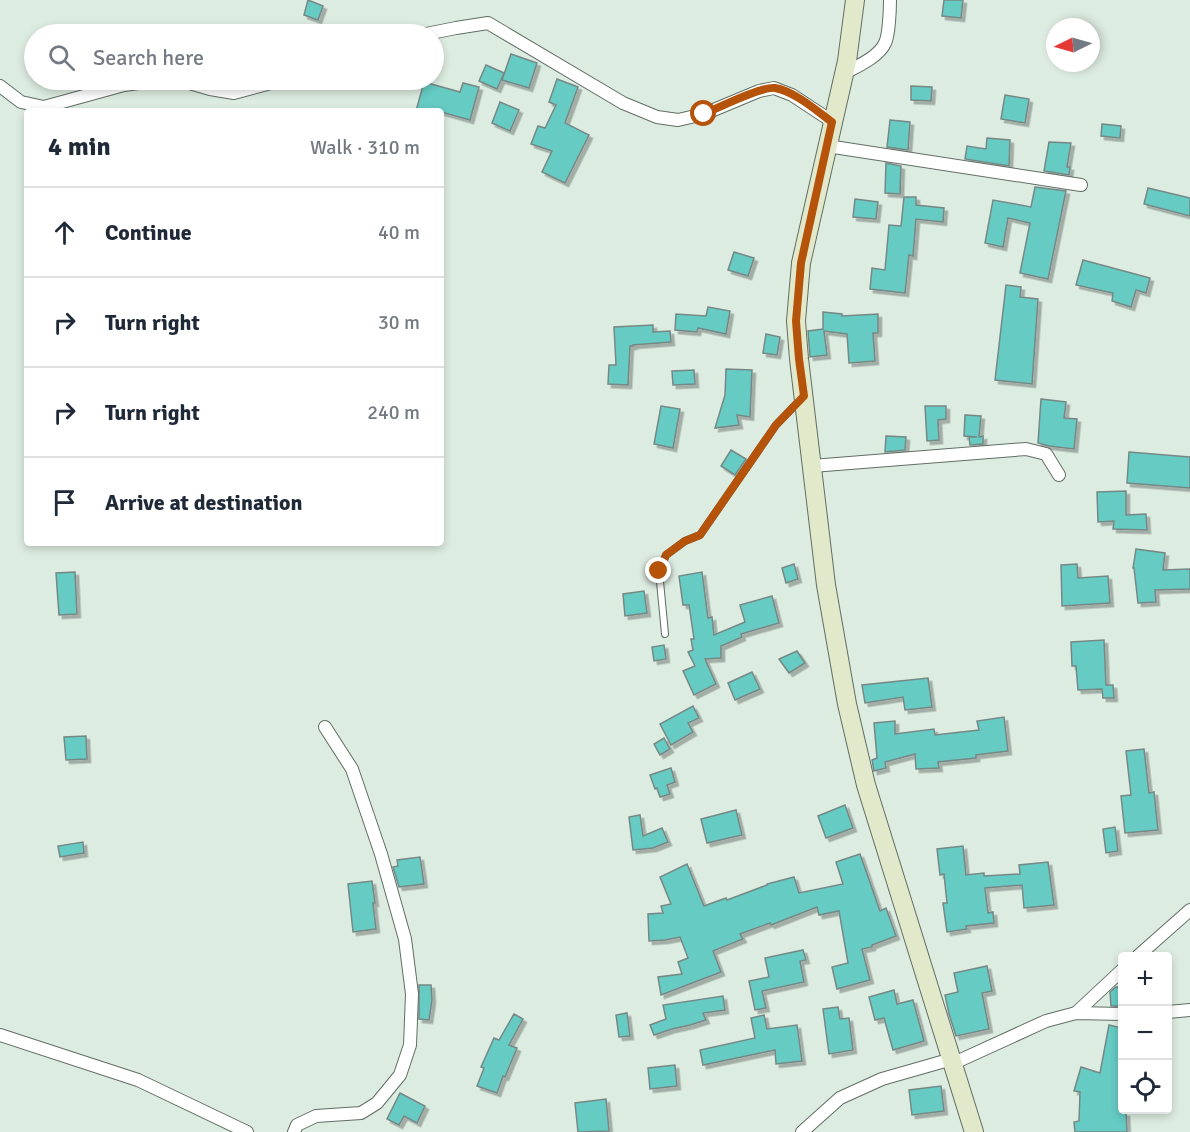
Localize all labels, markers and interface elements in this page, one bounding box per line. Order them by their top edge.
north arrow [1046,18,1100,72]
search box [24,24,444,90]
icon: search [45,41,78,74]
text: Search here [93,44,204,71]
route start [690,100,716,126]
text: 4 min [48,131,111,163]
text: Walk · 310 m [310,135,420,160]
icon: ahead [48,216,81,249]
text: Continue [105,219,192,246]
text: 40 m [378,220,420,245]
icon: right [48,306,81,339]
text: Turn right [105,309,200,336]
text: 30 m [378,310,420,335]
icon: right [48,396,81,429]
text: Turn right [105,399,200,426]
text: 240 m [367,400,420,425]
icon: arrive [48,486,81,519]
text: Arrive at destination [105,489,302,516]
route end [645,557,671,583]
map controls [1118,952,1172,1114]
button: + [1118,952,1172,1006]
button: − [1118,1006,1172,1060]
button: locate [1118,1060,1172,1114]

